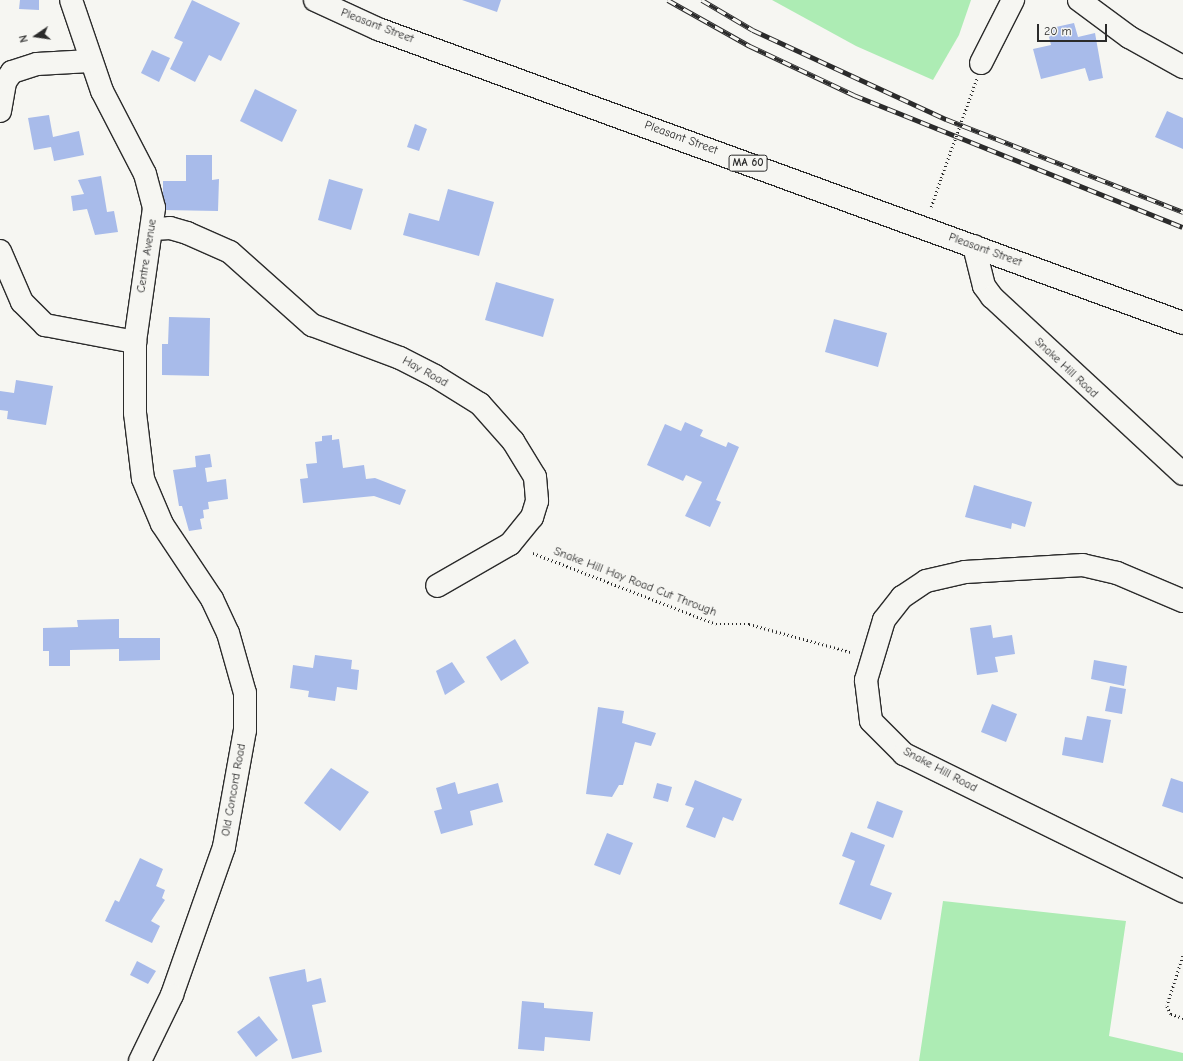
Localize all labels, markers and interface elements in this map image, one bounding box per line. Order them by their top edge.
street label: Pleasant Street [339,6,415,46]
north arrow [16,16,56,56]
scale bar [1039,16,1109,42]
text: 20 m [1044,24,1072,38]
text: N [17,34,31,44]
street label: Pleasant Street [642,118,720,158]
road number: MA 60 [728,154,768,172]
street label: Centre Avenue [134,218,160,294]
street label: Pleasant Street [946,230,1024,270]
street label: Snake Hill Road [1031,335,1101,401]
street label: Hay Road [400,354,450,390]
street label: Snake Hill Hay Road Cut Through [552,544,718,620]
street label: Old Concord Road [219,743,249,837]
street label: Snake Hill Road [901,744,979,796]

